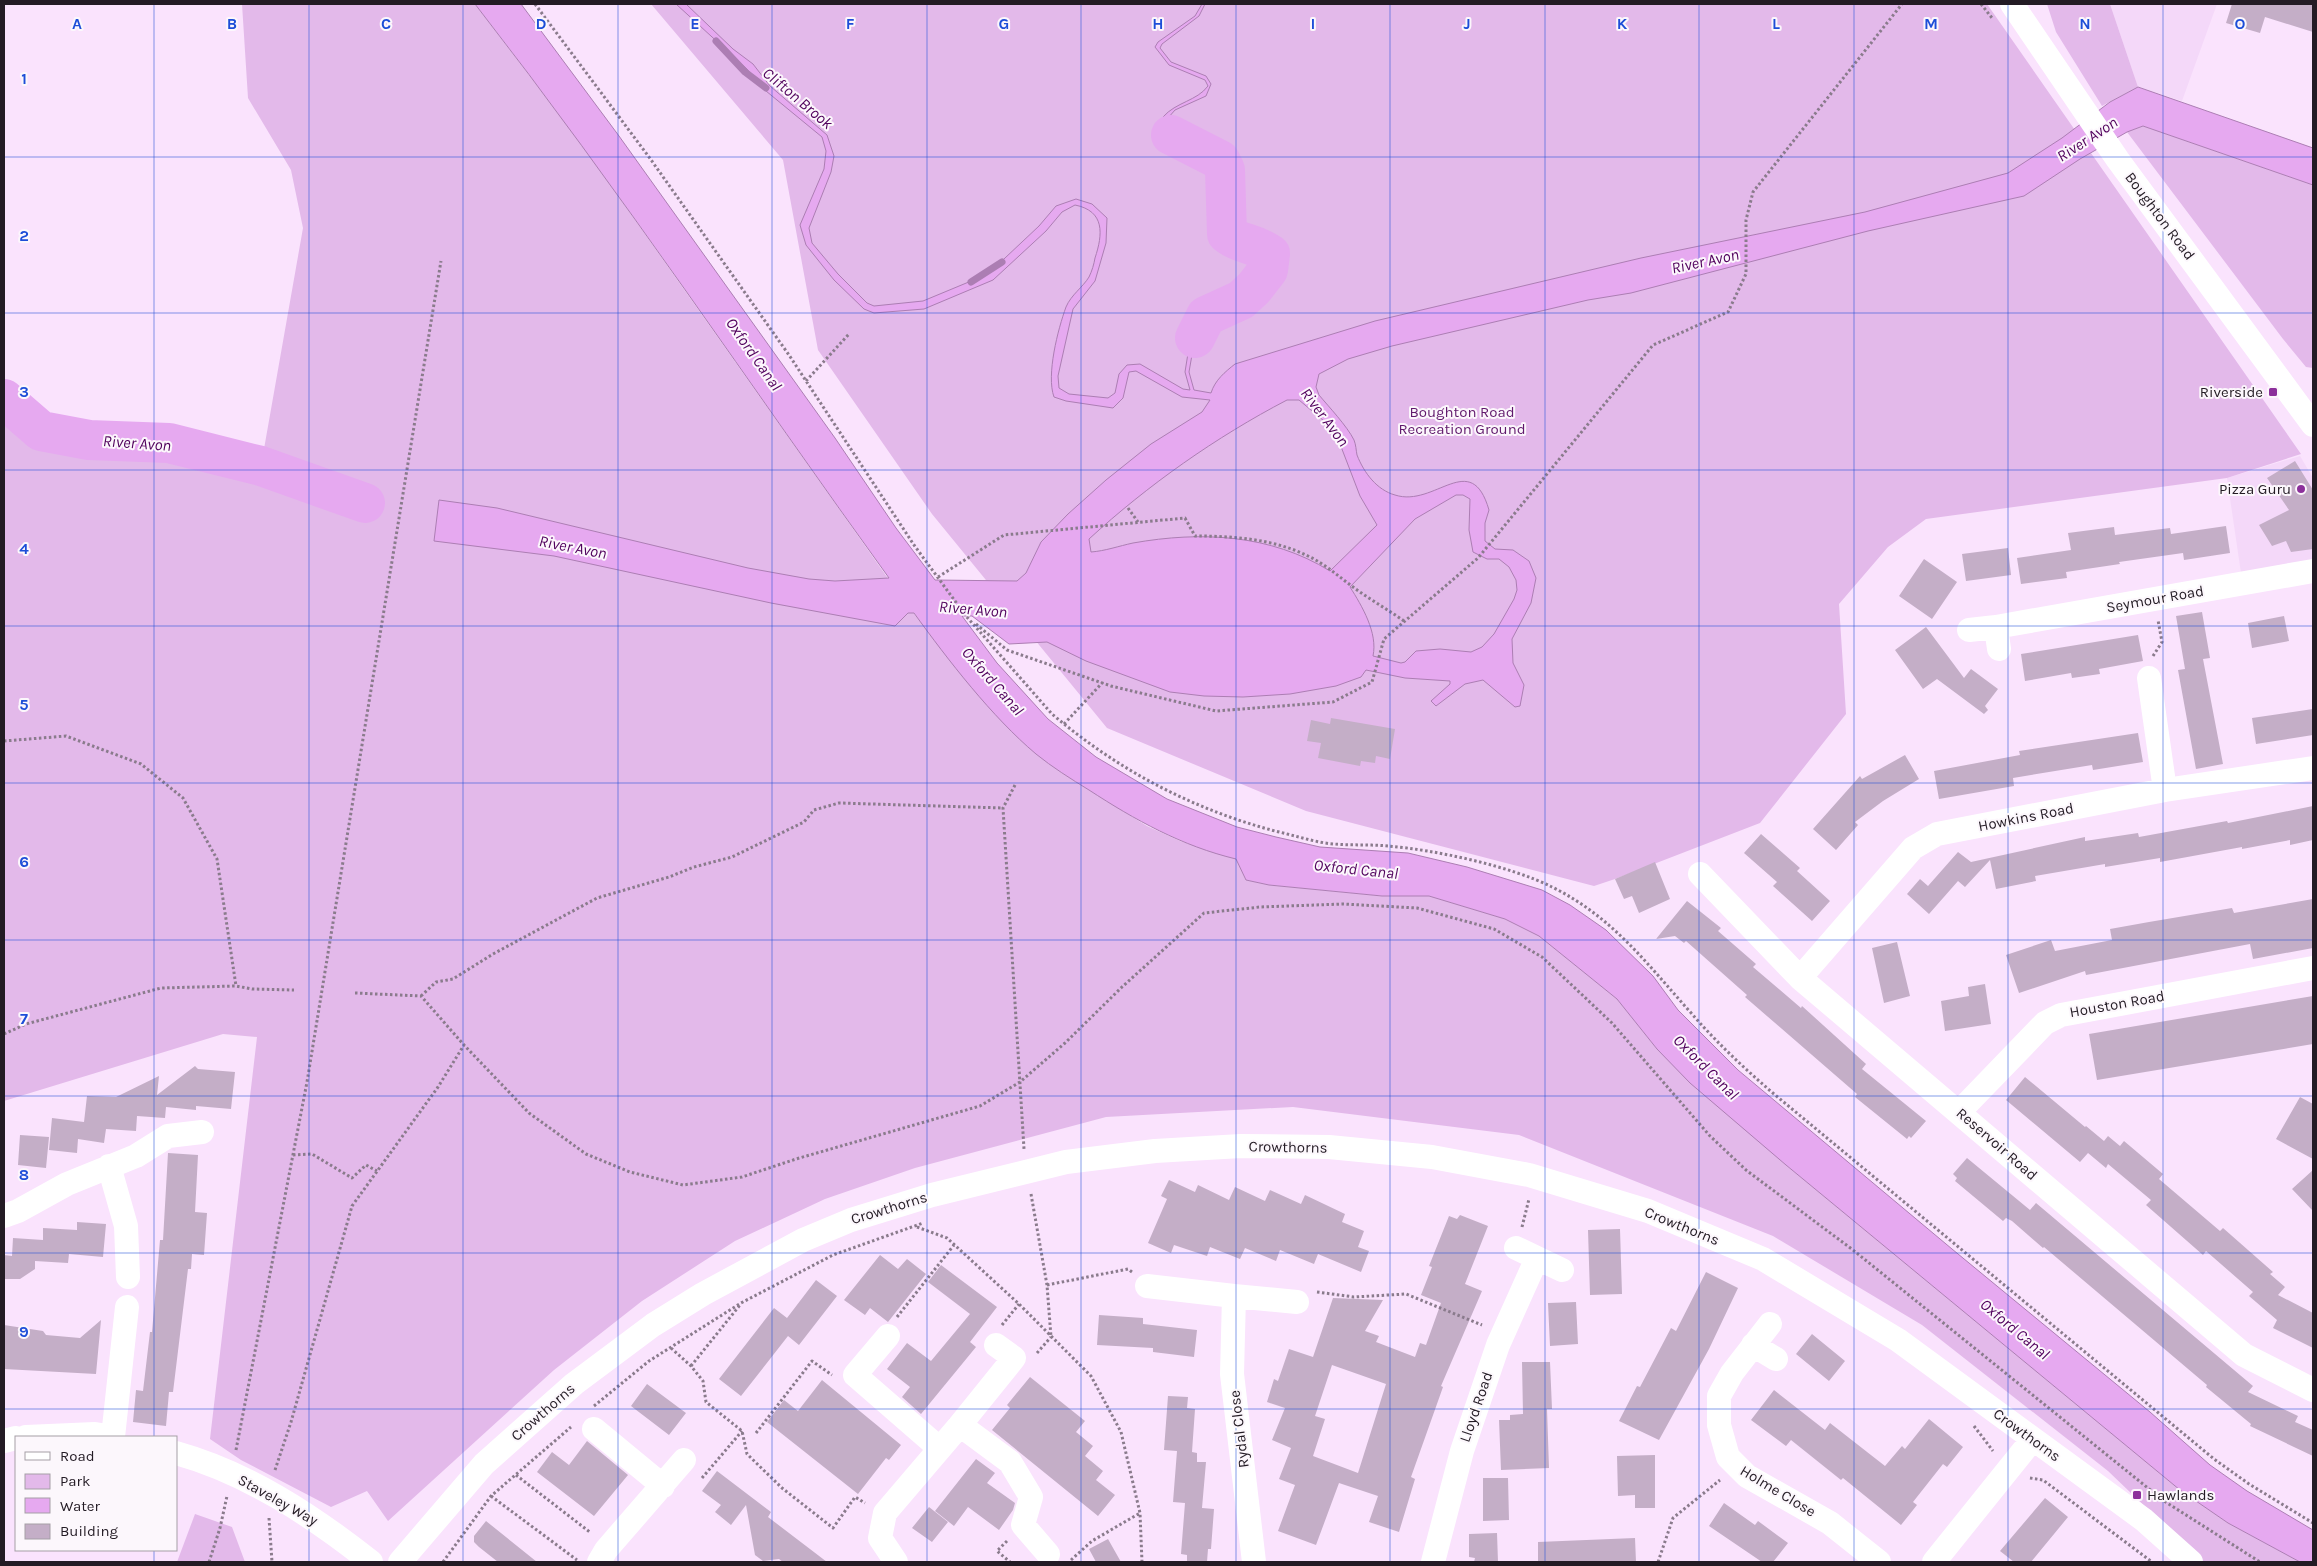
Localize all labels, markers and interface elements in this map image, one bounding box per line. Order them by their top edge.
text: A [72,14,82,33]
text: B [227,14,237,33]
text: C [381,14,391,33]
text: D [536,14,547,33]
text: E [690,14,700,33]
text: F [846,14,855,33]
text: G [999,14,1009,33]
text: H [1152,14,1164,33]
text: I [1311,14,1315,33]
text: J [1463,14,1471,33]
text: K [1617,14,1628,33]
text: L [1772,14,1780,33]
text: M [1924,14,1938,33]
text: N [2079,14,2091,33]
text: O [2235,14,2246,33]
water label: Clifton Brook [759,63,838,133]
text: 1 [21,69,27,88]
water label: River Avon [2053,112,2121,166]
street label: Boughton Road [2121,169,2199,263]
text: 2 [19,226,29,245]
water label: River Avon [1670,245,1740,277]
water label: Oxford Canal [722,314,786,394]
text: 3 [19,382,29,401]
place label: Riverside [2200,383,2263,401]
water label: River Avon [1297,384,1353,450]
marker: Riverside [2267,386,2279,398]
park label: Boughton Road Recreation Ground [1398,403,1526,438]
water label: River Avon [102,431,172,455]
place label: Pizza Guru [2219,480,2291,498]
marker: Pizza Guru [2295,483,2307,495]
water label: River Avon [538,531,608,563]
text: 4 [19,539,29,558]
street label: Seymour Road [2105,582,2205,616]
water label: River Avon [938,597,1008,621]
water label: Oxford Canal [958,643,1028,719]
text: 5 [19,695,29,714]
street label: Howkins Road [1977,799,2075,835]
text: 6 [19,852,29,871]
water label: Oxford Canal [1313,855,1399,883]
street label: Houston Road [2068,987,2166,1021]
text: 7 [20,1009,28,1028]
water label: Oxford Canal [1669,1030,1743,1104]
street label: Reservoir Road [1953,1104,2041,1184]
street label: Crowthorns [1248,1137,1328,1157]
text: 8 [19,1165,29,1184]
street label: Crowthorns [849,1188,929,1228]
street label: Crowthorns [1642,1203,1722,1249]
water label: Oxford Canal [1976,1295,2054,1363]
text: 9 [19,1322,29,1341]
street label: Lloyd Road [1456,1369,1496,1445]
street label: Crowthorns [507,1379,579,1445]
street label: Rydal Close [1225,1389,1253,1469]
street label: Crowthorns [1990,1405,2064,1465]
legend [15,1436,178,1551]
text: Road [60,1447,95,1465]
street label: Holme Close [1737,1461,1819,1521]
street label: Staveley Way [235,1471,321,1529]
text: Park [60,1472,90,1490]
place label: Hawlands [2147,1486,2214,1504]
marker: Hawlands [2131,1489,2143,1501]
text: Water [60,1497,101,1515]
text: Building [60,1522,118,1540]

